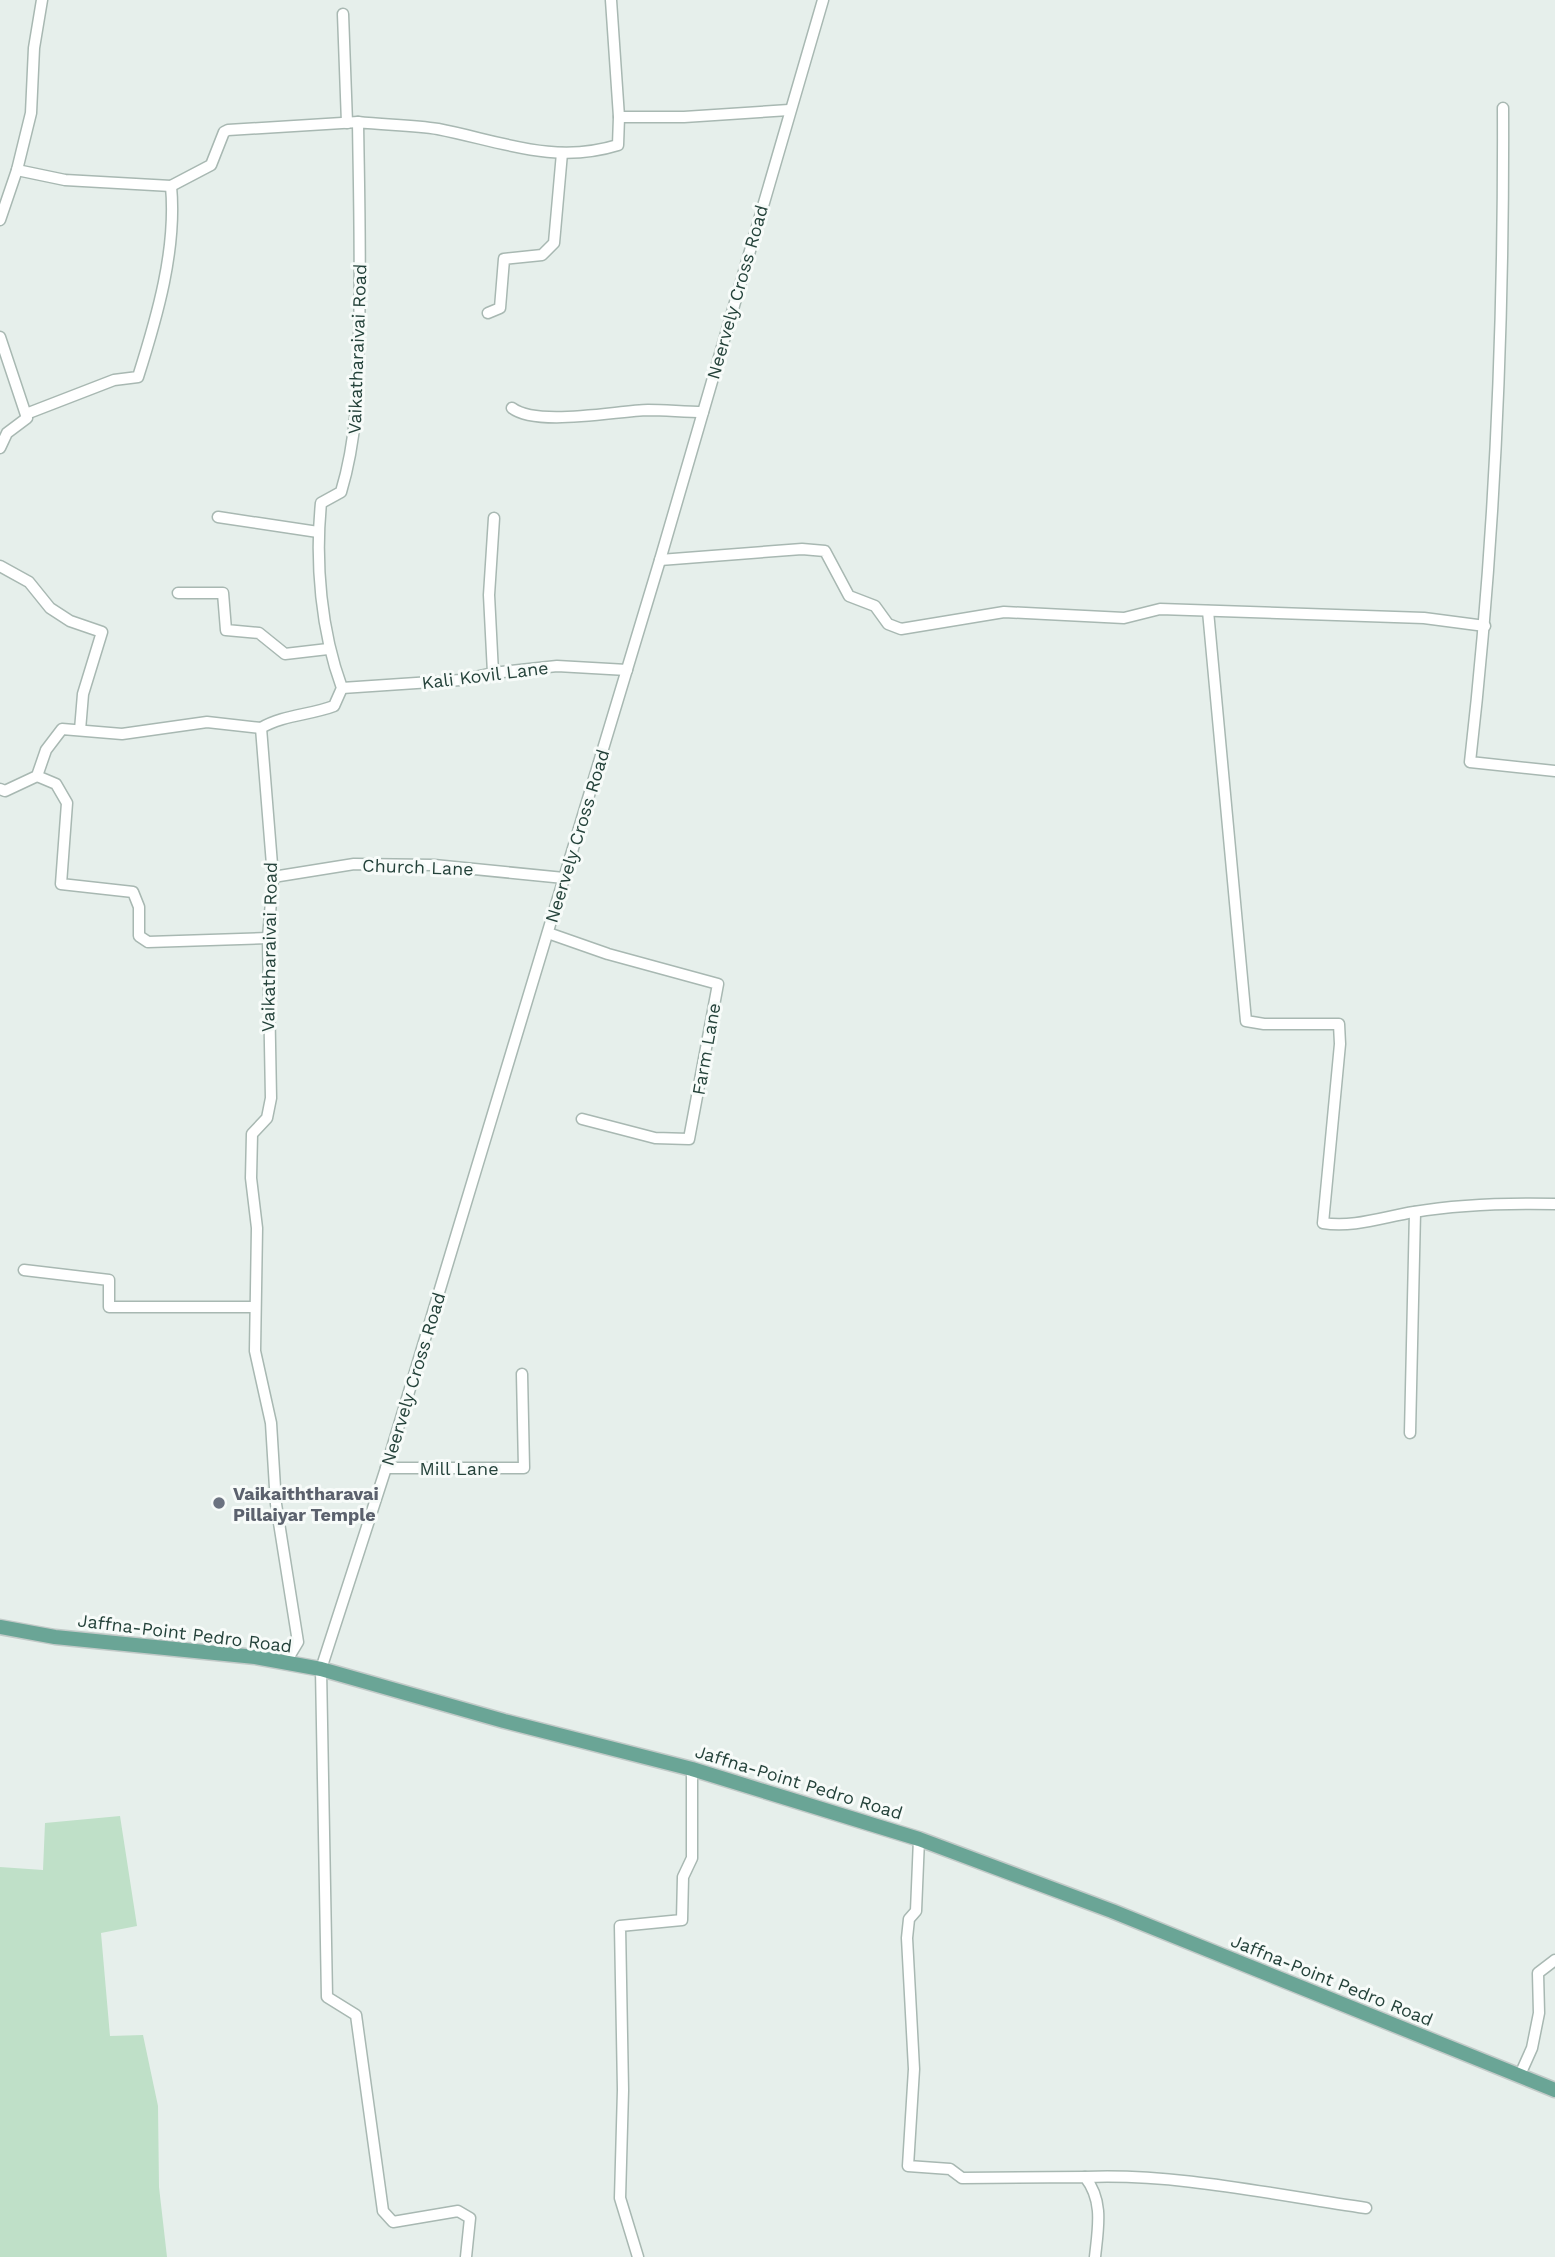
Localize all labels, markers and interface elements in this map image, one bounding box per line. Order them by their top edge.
street label: Neervely Cross Road [702,202,772,382]
street label: Vaikatharaivai Road [344,263,370,435]
street label: Kali Kovil Lane [420,657,550,693]
street label: Neervely Cross Road [541,747,613,925]
street label: Church Lane [362,855,474,879]
street label: Vaikatharaivai Road [257,862,281,1032]
street label: Farm Lane [688,1001,724,1097]
street label: Neervely Cross Road [377,1290,449,1468]
street label: Mill Lane [419,1458,499,1479]
place label: Vaikaiththaravai Pillaiyar Temple [233,1483,379,1525]
marker: Vaikaiththaravai Pillaiyar Temple [211,1495,227,1511]
street label: Jaffna-Point Pedro Road [77,1609,293,1657]
street label: Jaffna-Point Pedro Road [693,1740,905,1824]
street label: Jaffna-Point Pedro Road [1228,1930,1436,2030]

